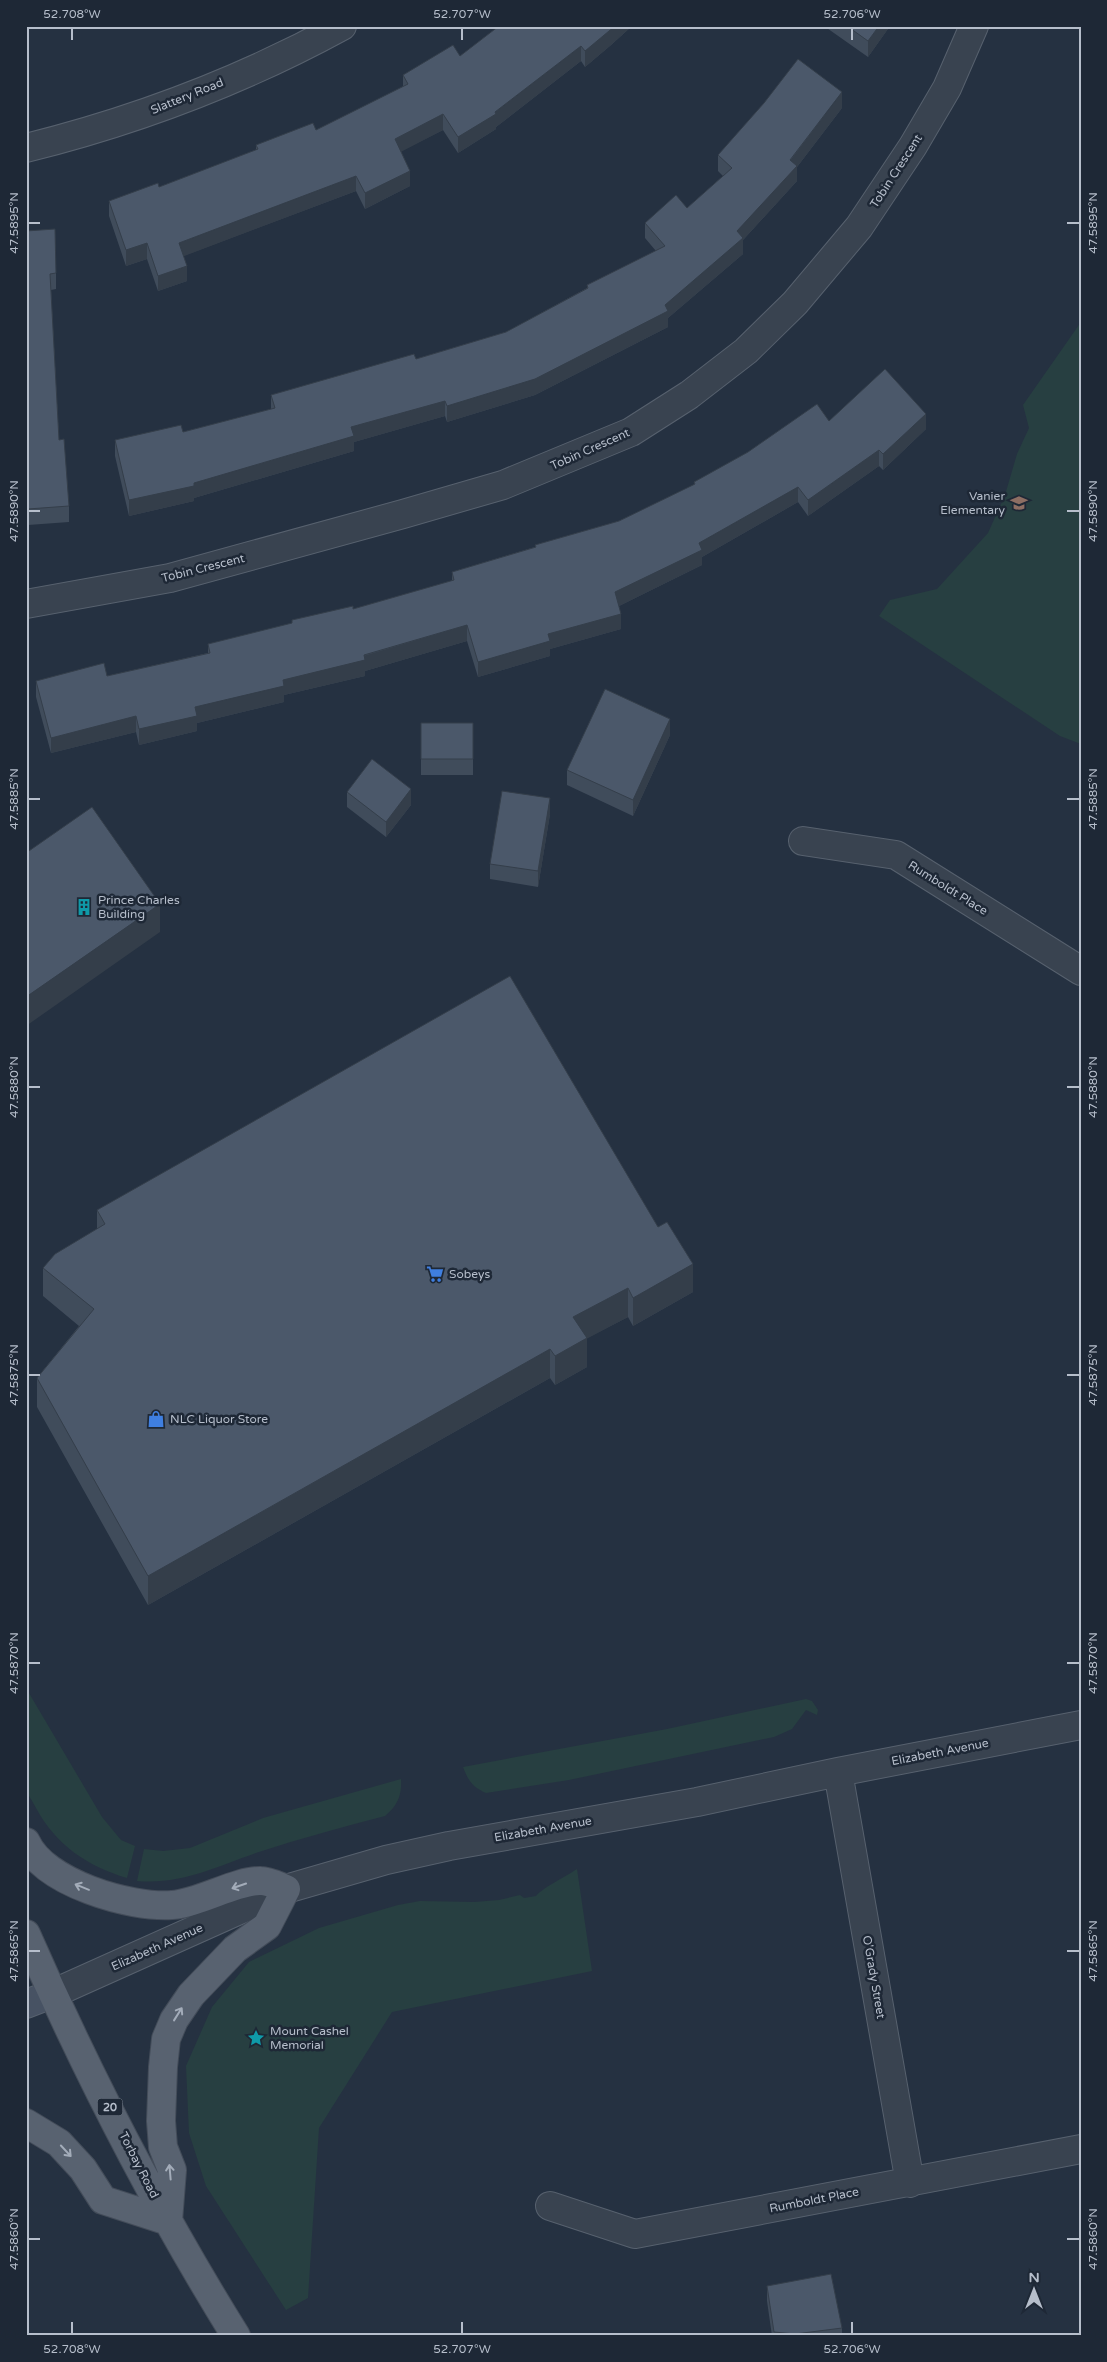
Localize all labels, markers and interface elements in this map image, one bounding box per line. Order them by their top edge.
text: 52.708°W [43,7,101,21]
text: 52.707°W [433,7,491,21]
text: 52.706°W [823,7,881,21]
street label: Slattery Road [149,75,225,117]
street label: Tobin Crescent [867,131,925,210]
text: 47.5895°N [7,192,21,254]
text: 47.5895°N [1086,192,1100,254]
street label: Tobin Crescent [548,425,632,473]
text: 47.5890°N [7,480,21,542]
text: 47.5890°N [1086,480,1100,542]
place label: Vanier Elementary [940,489,1006,517]
school or university icon: Vanier Elementary [1009,493,1029,513]
street label: Tobin Crescent [160,551,246,585]
text: 47.5885°N [7,768,21,830]
text: 47.5885°N [1086,768,1100,830]
street label: Rumboldt Place [906,858,990,918]
place label: Prince Charles Building [98,893,180,921]
building icon: Prince Charles Building [74,897,94,917]
text: 47.5880°N [7,1056,21,1118]
text: 47.5880°N [1086,1056,1100,1118]
supermarket icon: Sobeys [425,1264,445,1284]
place label: Sobeys [449,1267,490,1281]
text: 47.5875°N [7,1344,21,1406]
text: 47.5875°N [1086,1344,1100,1406]
shop icon: NLC Liquor Store [146,1409,166,1429]
place label: NLC Liquor Store [170,1412,268,1426]
text: 47.5870°N [7,1632,21,1694]
text: 47.5870°N [1086,1632,1100,1694]
street label: Elizabeth Avenue [890,1736,990,1768]
street label: Elizabeth Avenue [493,1814,593,1844]
one-way arrow [75,1882,90,1891]
one-way arrow [232,1882,248,1891]
text: 47.5865°N [7,1920,21,1982]
street label: Elizabeth Avenue [109,1920,205,1973]
text: 47.5865°N [1086,1920,1100,1982]
street label: O'Grady Street [860,1934,888,2020]
one-way arrow [173,2007,183,2021]
place label: Mount Cashel Memorial [270,2024,349,2052]
place icon: Mount Cashel Memorial [246,2028,266,2048]
road number: 20 [98,2098,122,2116]
street label: Torbay Road [116,2130,162,2200]
one-way arrow [60,2144,72,2157]
one-way arrow [165,2165,175,2181]
street label: Rumboldt Place [768,2184,860,2216]
text: 47.5860°N [7,2208,21,2270]
text: 47.5860°N [1086,2208,1100,2270]
north arrow [1010,2264,1060,2314]
text: N [1028,2269,1040,2286]
text: 52.708°W [43,2342,101,2356]
text: 52.707°W [433,2342,491,2356]
text: 52.706°W [823,2342,881,2356]

